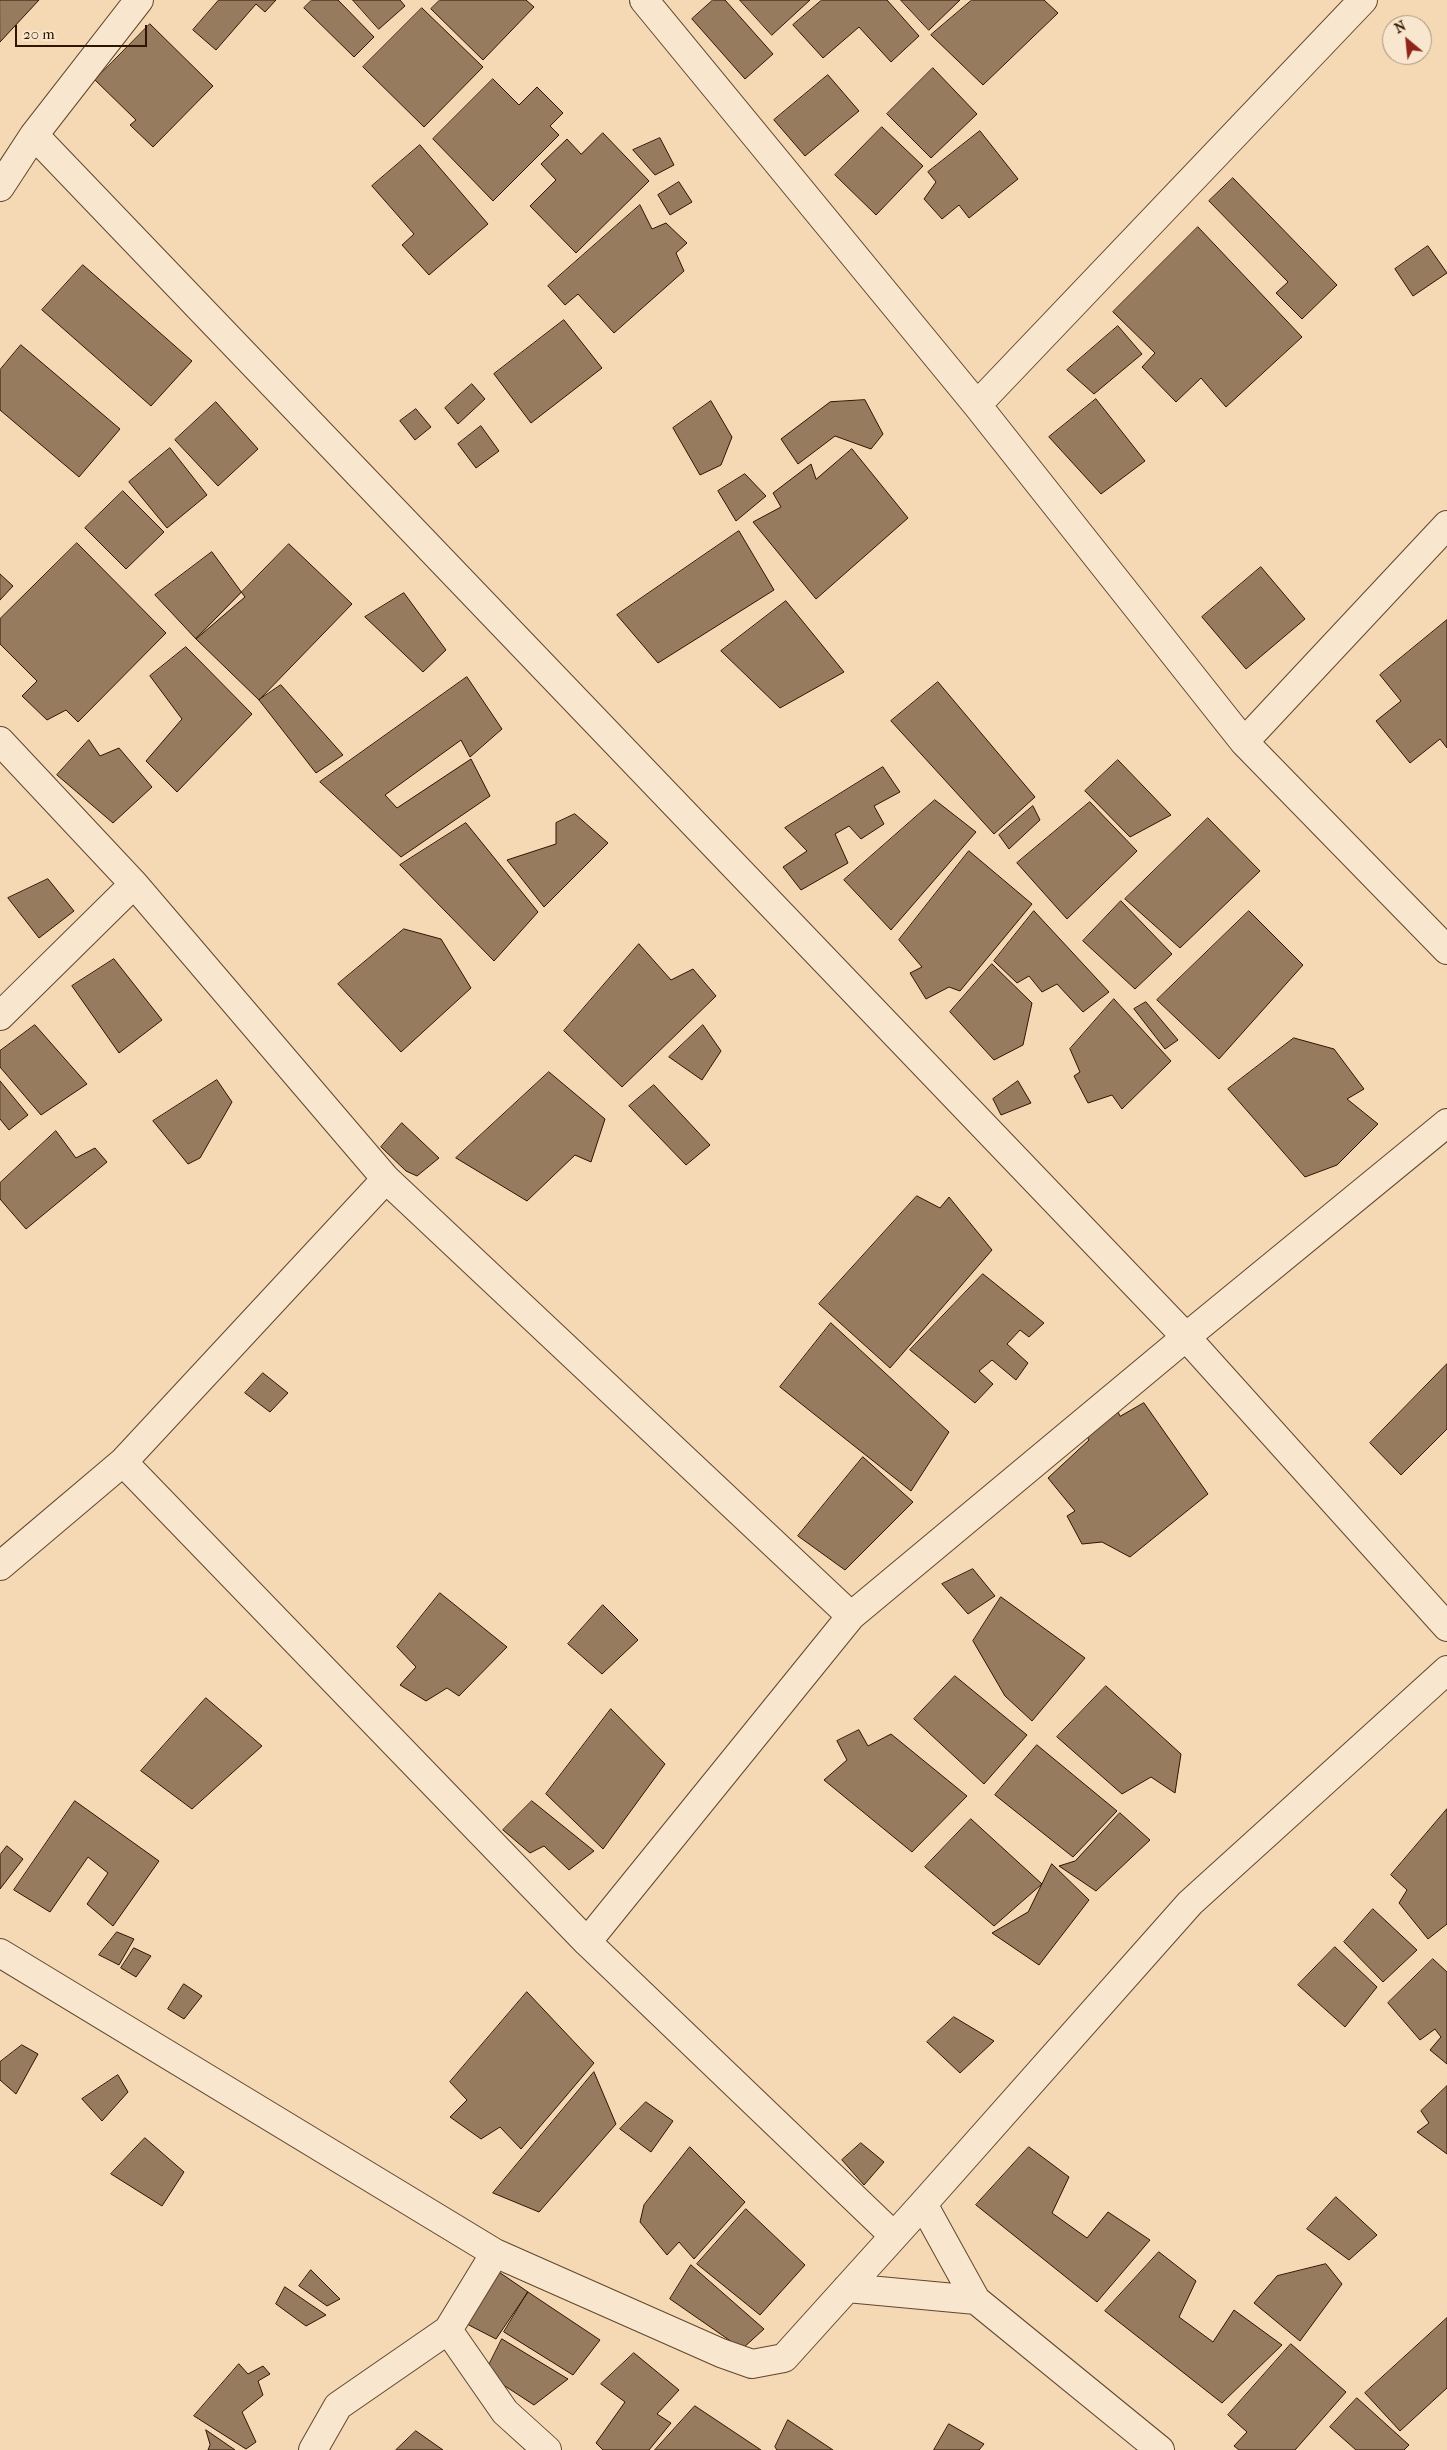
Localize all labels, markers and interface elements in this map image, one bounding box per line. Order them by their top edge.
scale bar [18,15,150,47]
north arrow [1382,15,1432,65]
text: N [1392,17,1409,37]
text: 20 m [23,25,55,43]

